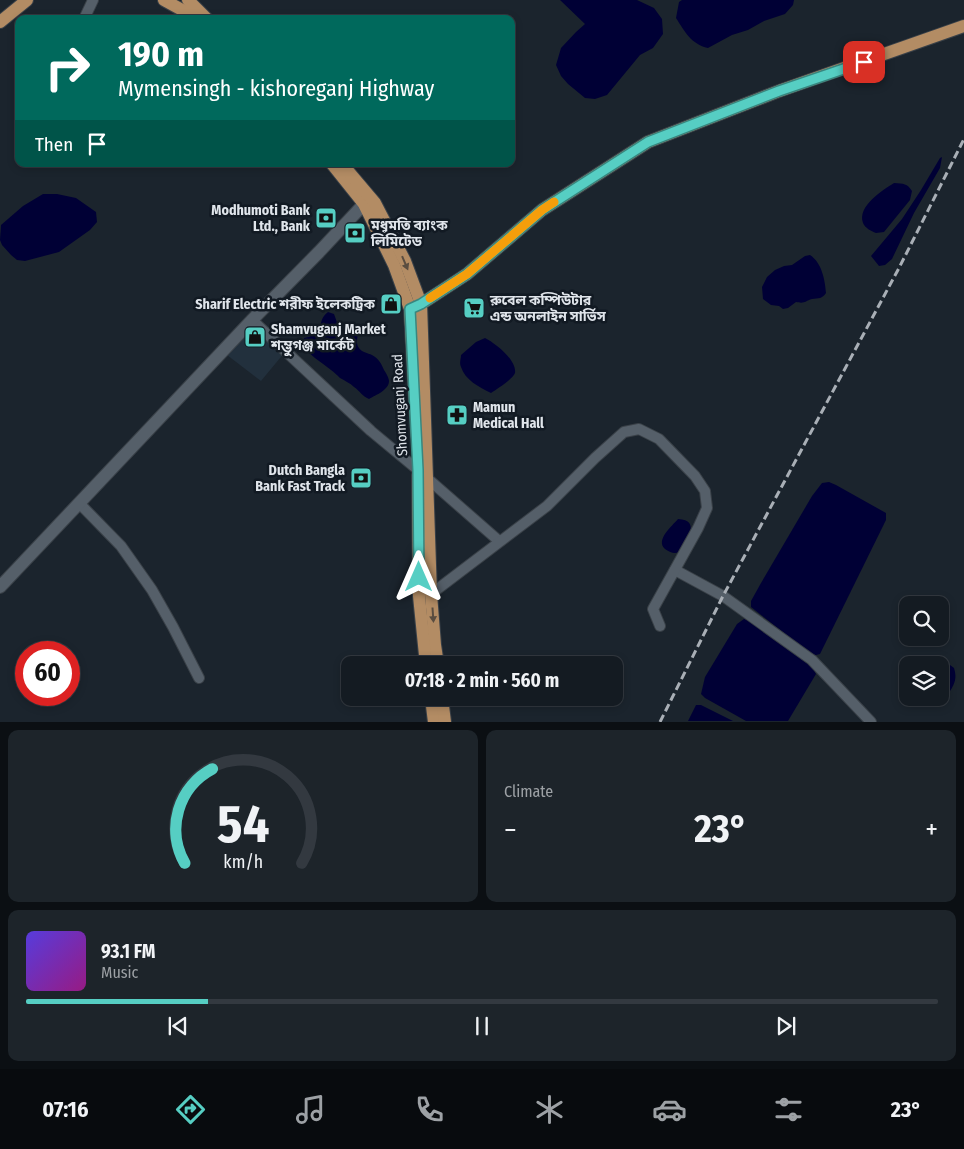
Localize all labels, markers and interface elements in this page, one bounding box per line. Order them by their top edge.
text: 190 m [118,33,204,75]
icon: right [35,35,100,100]
pin [843,41,885,83]
icon: arrive [850,48,878,76]
text: Mymensingh - kishoreganj Highway [118,75,434,102]
icon: arrive [83,130,111,158]
text: Then [35,133,73,156]
place label: Modhumoti Bank Ltd., Bank [211,202,311,235]
bank icon: Modhumoti Bank Ltd., Bank [314,206,338,230]
place label: মধুমতি ব্যাংক লিমিটেড [370,217,448,250]
bank icon: মধুমতি ব্যাংক লিমিটেড [343,221,367,245]
one-way arrow [402,256,410,270]
shop icon: Sharif Electric শরীফ ইলেকট্রিক [379,292,403,316]
place label: রুবেল কম্পিউটার এন্ড অনলাইন সার্ভিস [489,292,607,325]
place label: Sharif Electric শরীফ ইলেকট্রিক [195,296,376,313]
supermarket icon: রুবেল কম্পিউটার এন্ড অনলাইন সার্ভিস [462,296,486,320]
place label: Shamvuganj Market শম্ভুগঞ্জ মার্কেট [270,321,387,356]
shop icon: Shamvuganj Market শম্ভুগঞ্জ মার্কেট [243,325,267,349]
street label: Shomvuganj Road [389,353,411,457]
place label: Mamun Medical Hall [473,399,544,432]
pharmacy icon: Mamun Medical Hall [445,403,469,427]
place label: Dutch Bangla Bank Fast Track [255,462,346,495]
bank icon: Dutch Bangla Bank Fast Track [349,466,373,490]
position arrow [392,550,444,602]
map controls [899,596,949,706]
button: search [899,596,949,646]
one-way arrow [429,608,437,624]
speed limit sign: 60 [15,641,80,706]
button: layers [899,656,949,706]
text: 07:18 · 2 min · 560 m [405,669,559,692]
text: Climate [504,782,553,801]
text: 54 [217,793,269,856]
text: 23° [694,806,748,852]
text: − [504,813,517,846]
text: + [925,813,938,846]
text: km/h [223,851,263,873]
text: 93.1 FM [101,940,155,963]
text: Music [101,963,138,982]
icon: previous [164,1012,192,1040]
icon: pause [468,1012,496,1040]
icon: next [772,1012,800,1040]
icon: directions [173,1092,208,1127]
icon: music [293,1092,328,1127]
icon: phone [412,1092,447,1127]
icon: climate [532,1092,567,1127]
icon: car [652,1092,687,1127]
icon: filters [771,1092,806,1127]
text: 07:16 [42,1096,88,1123]
text: 23° [891,1096,922,1123]

